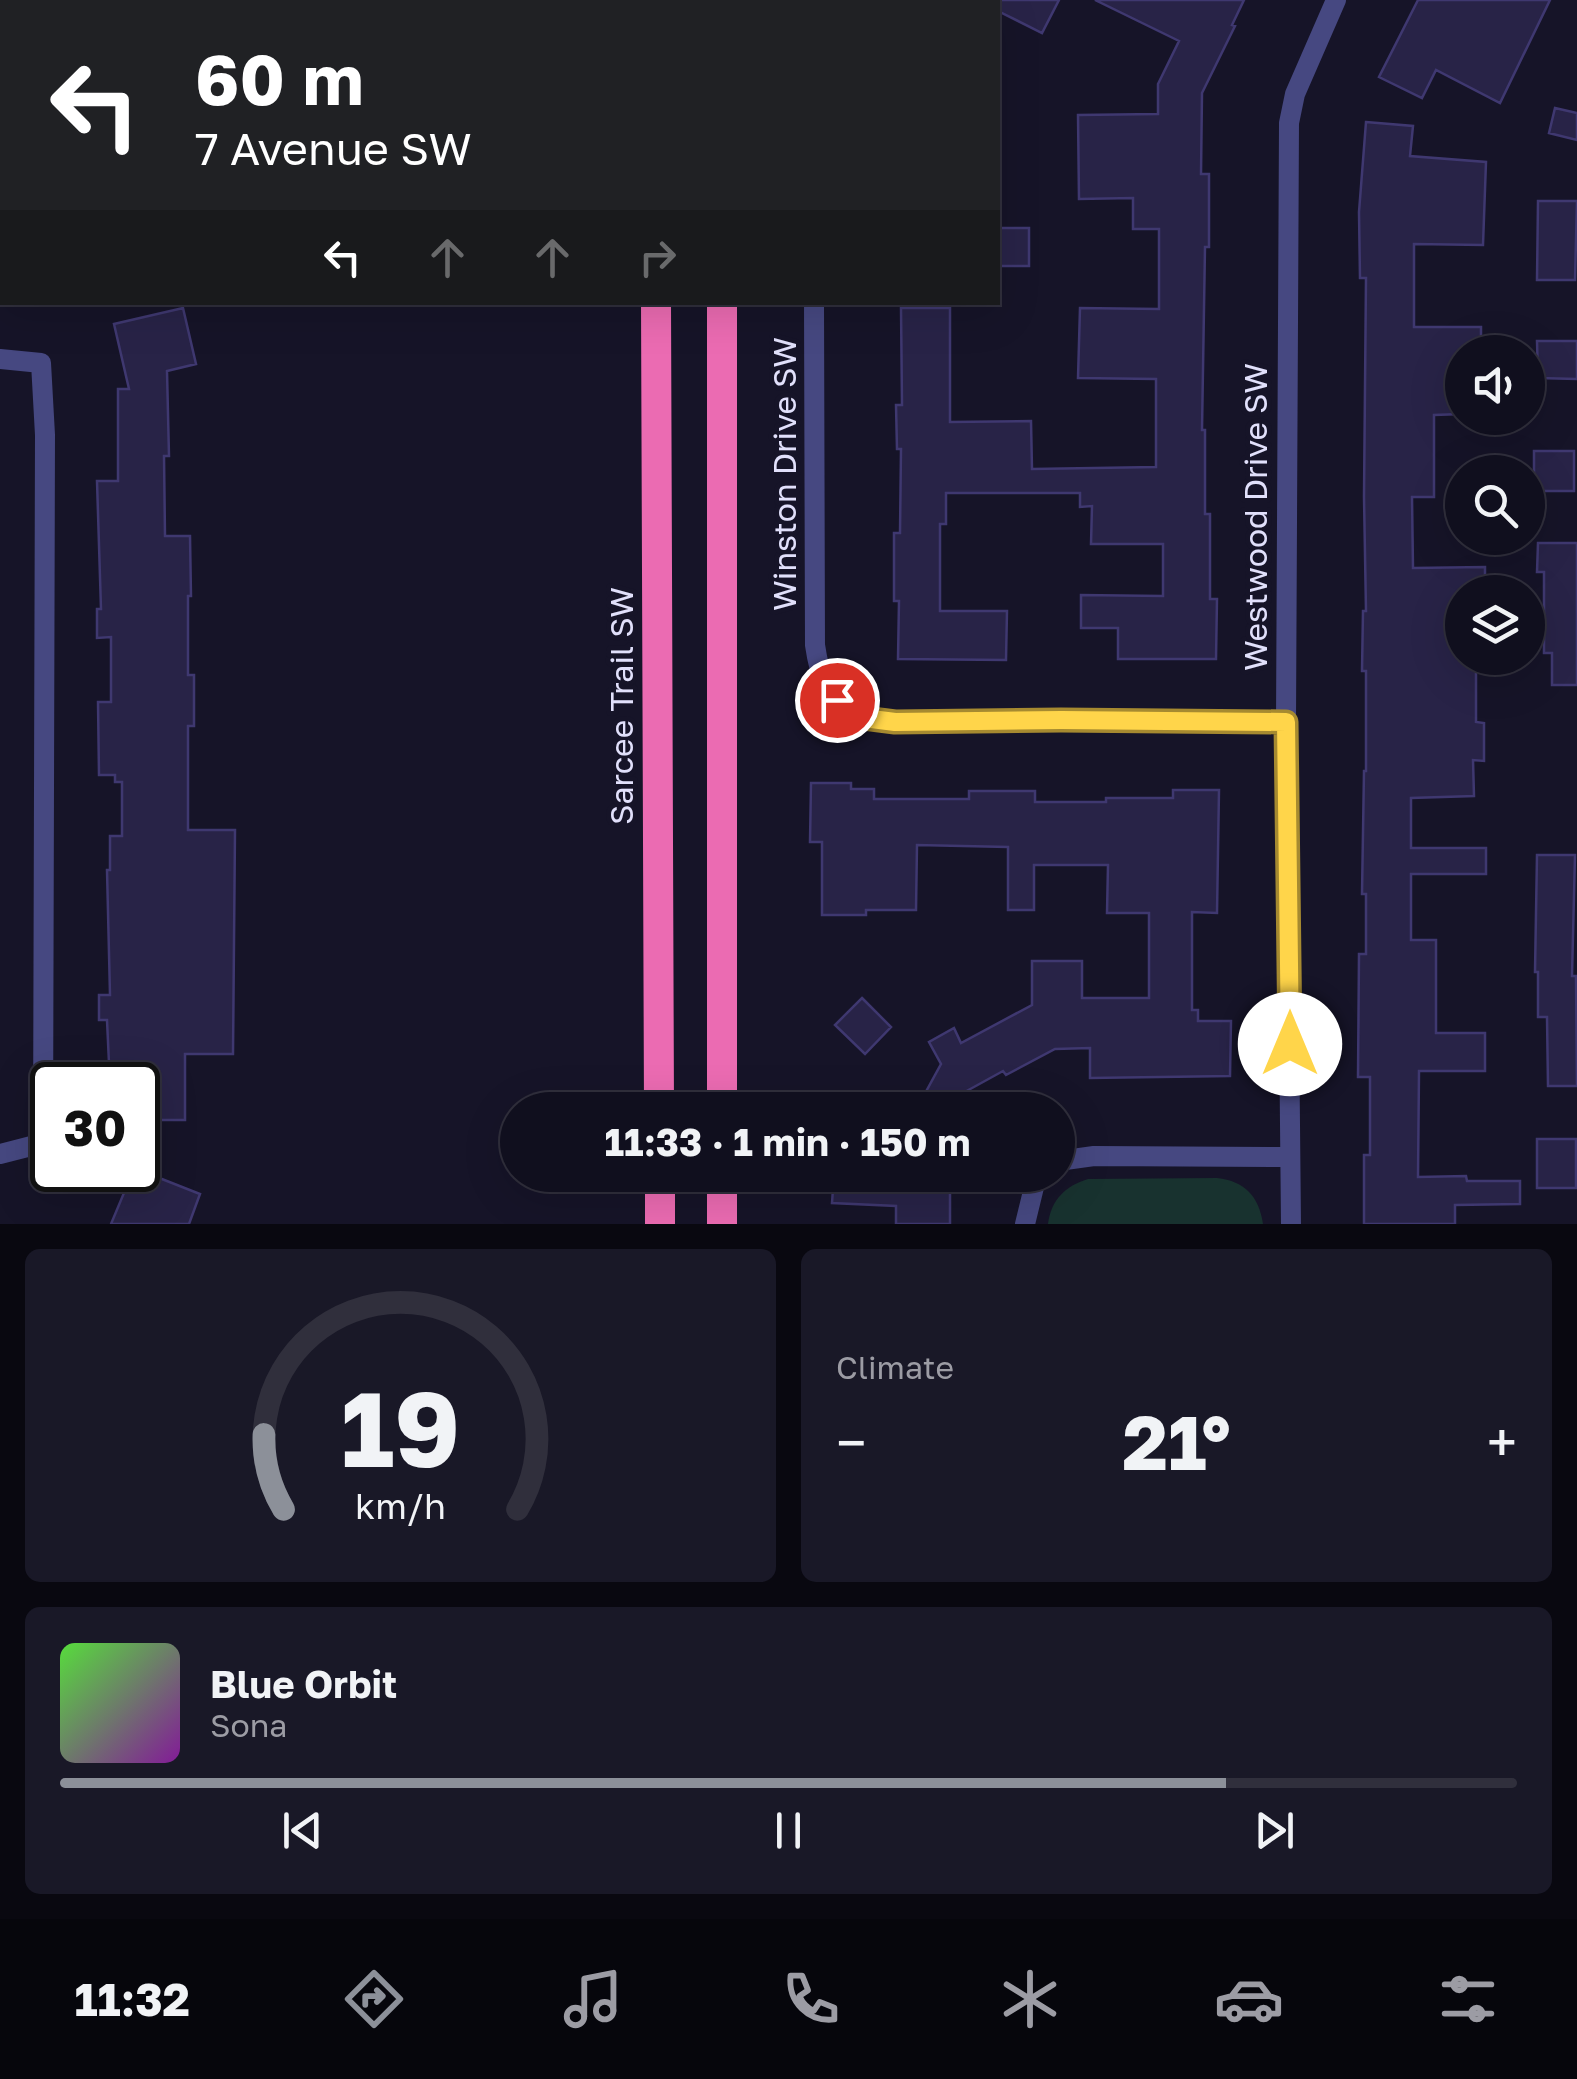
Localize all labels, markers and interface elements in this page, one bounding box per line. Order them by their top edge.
text: 60 m [195,36,364,120]
icon: left [30,40,160,170]
text: 7 Avenue SW [195,121,472,175]
icon: left [315,230,370,285]
icon: ahead [420,230,475,285]
icon: ahead [525,230,580,285]
icon: right [630,230,685,285]
map controls [1445,335,1545,675]
button: sound [1445,335,1545,435]
street label: Winston Drive SW [765,337,803,611]
street label: Westwood Drive SW [1236,363,1274,671]
button: search [1445,455,1545,555]
button: layers [1445,575,1545,675]
street label: Sarcee Trail SW [602,587,640,825]
pin [795,658,880,743]
icon: arrive [810,673,865,728]
position arrow [1238,992,1342,1096]
speed limit sign: 30 [30,1062,160,1192]
text: 11:33 · 1 min · 150 m [605,1119,970,1164]
text: Climate [836,1348,954,1386]
text: 19 [341,1365,460,1490]
text: 21° [1122,1396,1231,1487]
text: − [836,1409,866,1475]
text: + [1487,1409,1517,1475]
text: km/h [355,1484,446,1527]
text: Blue Orbit [210,1661,397,1706]
text: Sona [210,1706,287,1744]
icon: previous [275,1803,330,1858]
icon: pause [761,1803,816,1858]
icon: next [1247,1803,1302,1858]
icon: directions [339,1964,409,2034]
icon: music [558,1964,628,2034]
icon: phone [776,1964,846,2034]
icon: climate [995,1964,1065,2034]
icon: car [1214,1964,1284,2034]
icon: filters [1433,1964,1503,2034]
text: 11:32 [74,1972,190,2026]

